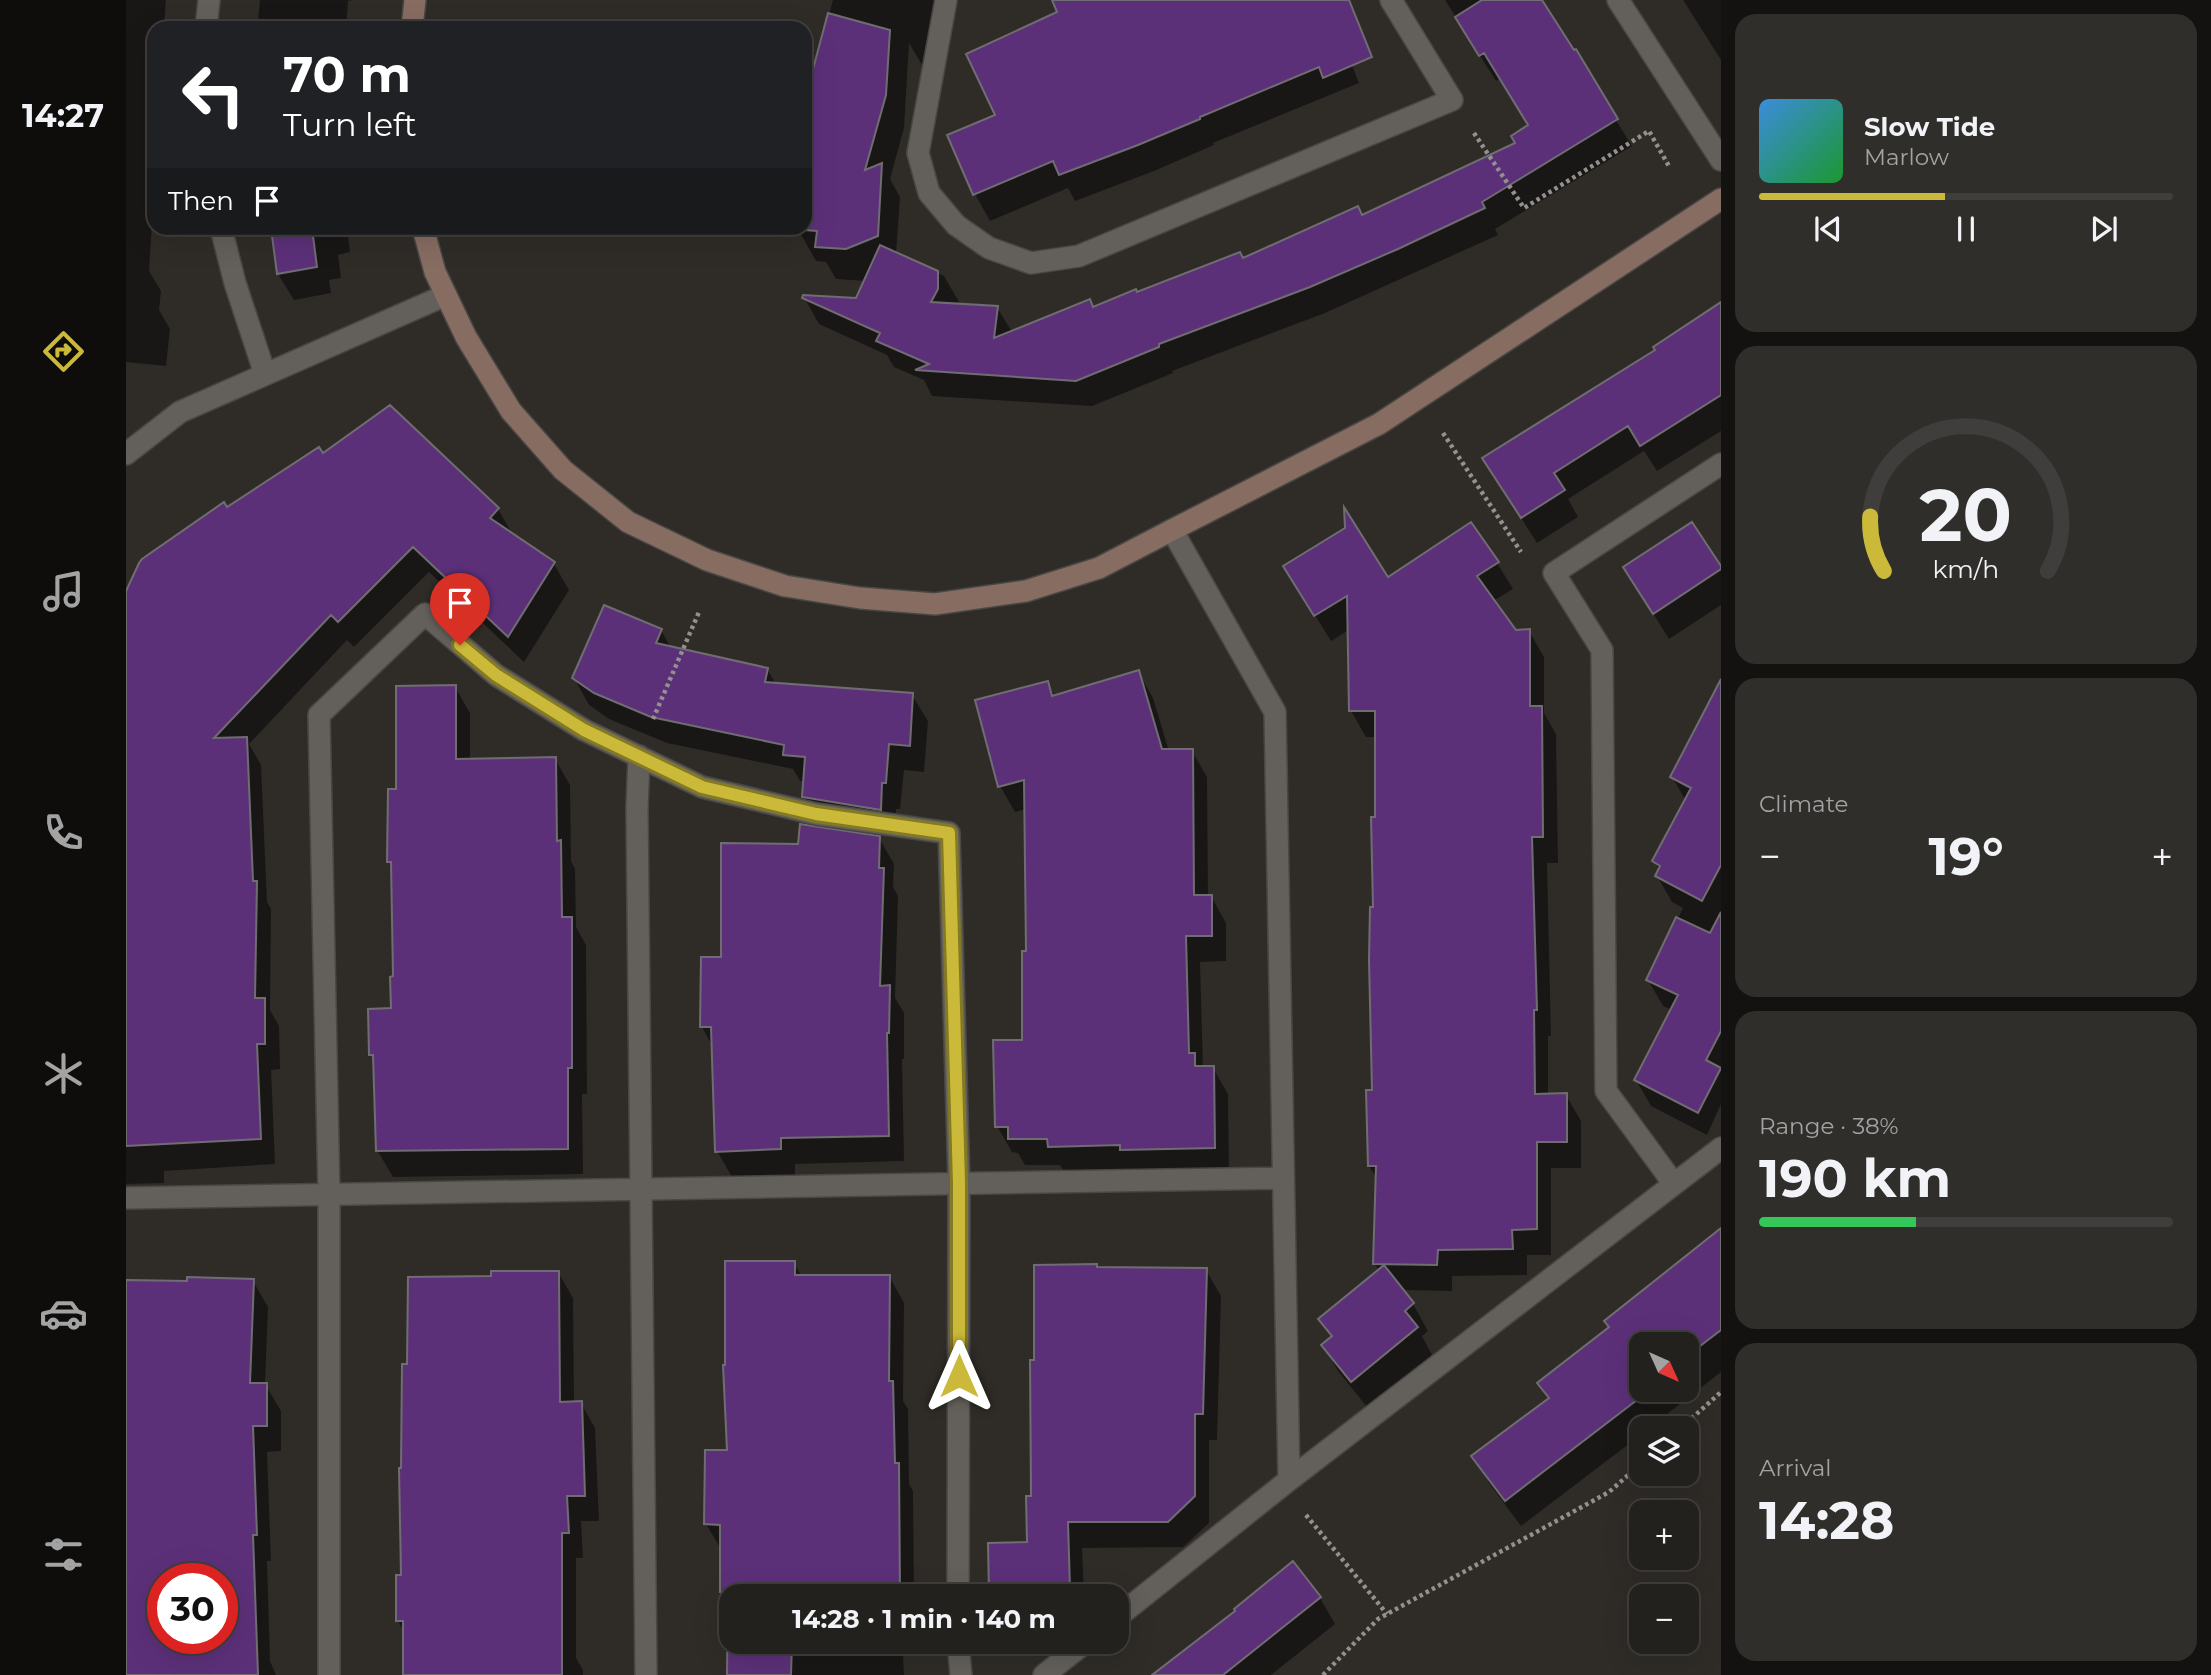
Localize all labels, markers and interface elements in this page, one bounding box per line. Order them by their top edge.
text: 70 m [283,45,411,104]
icon: left [168,49,259,140]
text: 14:27 [22,96,104,135]
text: Turn left [283,105,417,144]
text: Slow Tide [1864,111,1995,143]
text: Marlow [1864,143,1949,171]
icon: arrive [248,182,286,220]
text: Then [168,185,234,217]
icon: previous [1809,210,1847,248]
icon: pause [1947,210,1985,248]
icon: next [2085,210,2123,248]
icon: directions [39,327,88,376]
text: 20 [1920,472,2012,560]
text: km/h [1933,554,1999,584]
icon: music [39,567,88,616]
pin [430,573,490,645]
icon: arrive [441,584,479,622]
text: Climate [1759,790,1848,818]
icon: phone [39,808,88,857]
text: 19° [1928,825,2004,888]
text: − [1759,833,1781,880]
text: + [2151,833,2173,880]
icon: climate [39,1049,88,1098]
text: Range · 38% [1759,1112,1899,1140]
text: 190 km [1759,1147,1951,1210]
icon: car [39,1289,88,1338]
north arrow [1629,1332,1699,1402]
map controls [1629,1332,1699,1654]
position arrow [922,1339,996,1413]
button: layers [1629,1416,1699,1486]
text: Arrival [1759,1454,1832,1482]
text: 14:28 [1759,1489,1894,1552]
button: + [1629,1500,1699,1570]
icon: filters [39,1530,88,1579]
speed limit sign: 30 [147,1563,238,1654]
button: − [1629,1584,1699,1654]
text: 14:28 · 1 min · 140 m [792,1603,1056,1635]

